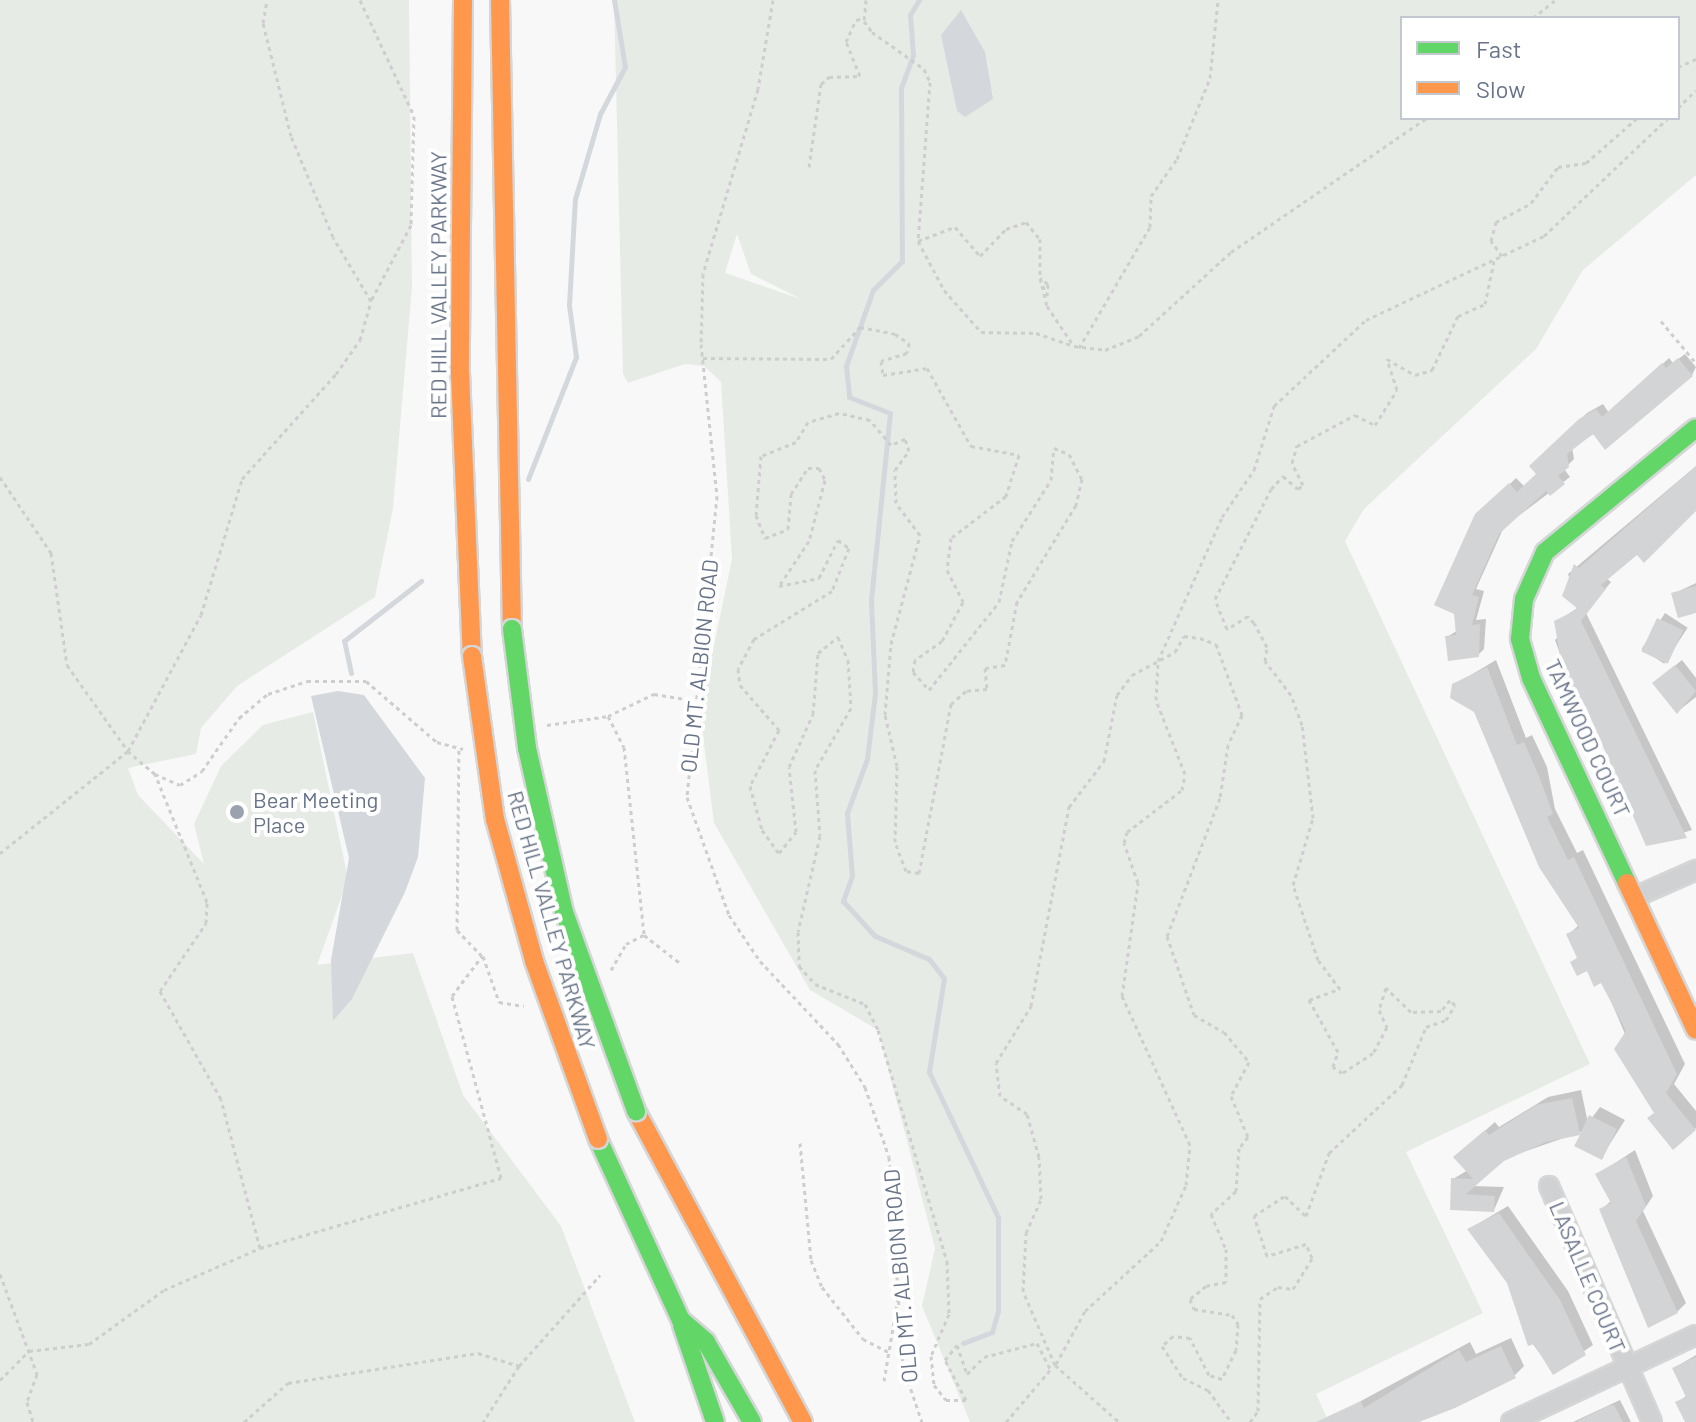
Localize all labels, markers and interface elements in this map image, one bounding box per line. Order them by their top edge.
legend [1400,16,1680,120]
text: Fast [1476,34,1521,63]
text: Slow [1476,74,1525,103]
street label: RED HILL VALLEY PARKWAY [425,151,451,419]
street label: OLD MT. ALBION ROAD [675,558,723,774]
street label: TAMWOOD COURT [1540,655,1636,821]
place label: Bear Meeting Place [253,786,378,838]
street label: RED HILL VALLEY PARKWAY [502,788,602,1052]
marker: Bear Meeting Place [228,803,246,821]
street label: OLD MT. ALBION ROAD [877,1168,923,1384]
street label: LASALLE COURT [1544,1197,1632,1357]

